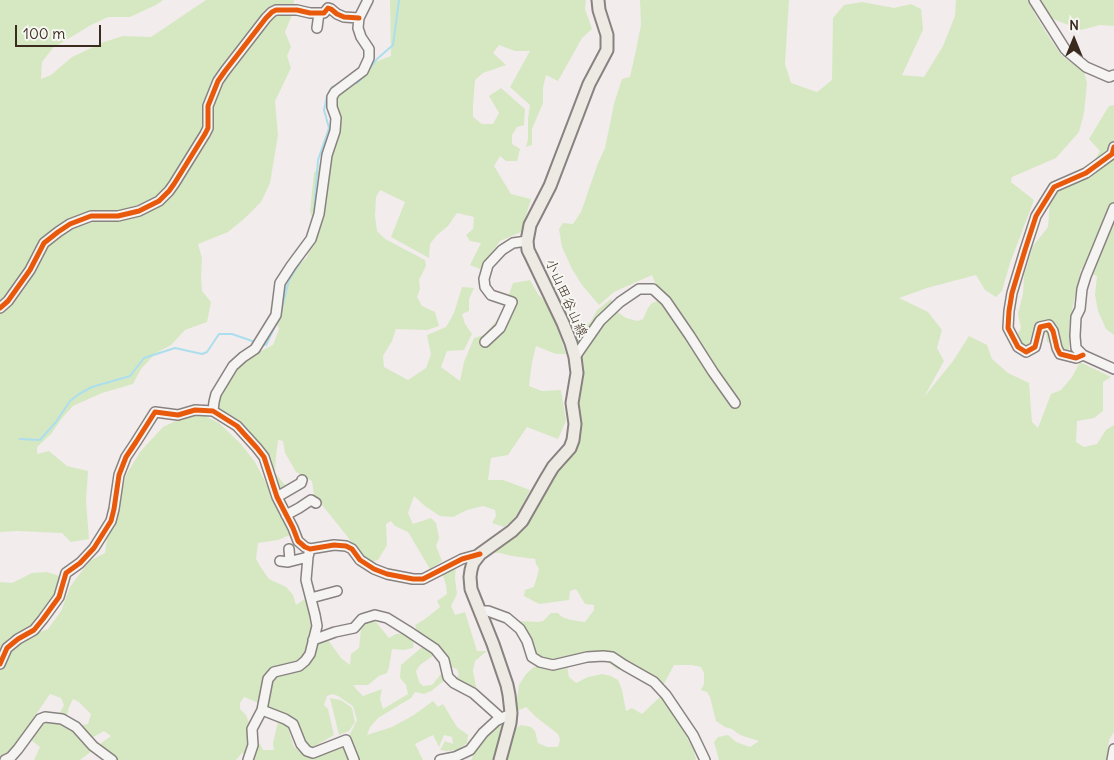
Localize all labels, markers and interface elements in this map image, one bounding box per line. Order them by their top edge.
scale bar [18,15,104,47]
north arrow [1049,15,1099,65]
text: N [1069,16,1079,34]
text: 100 m [23,24,65,43]
street label: 小山田谷山線 [541,256,591,340]

